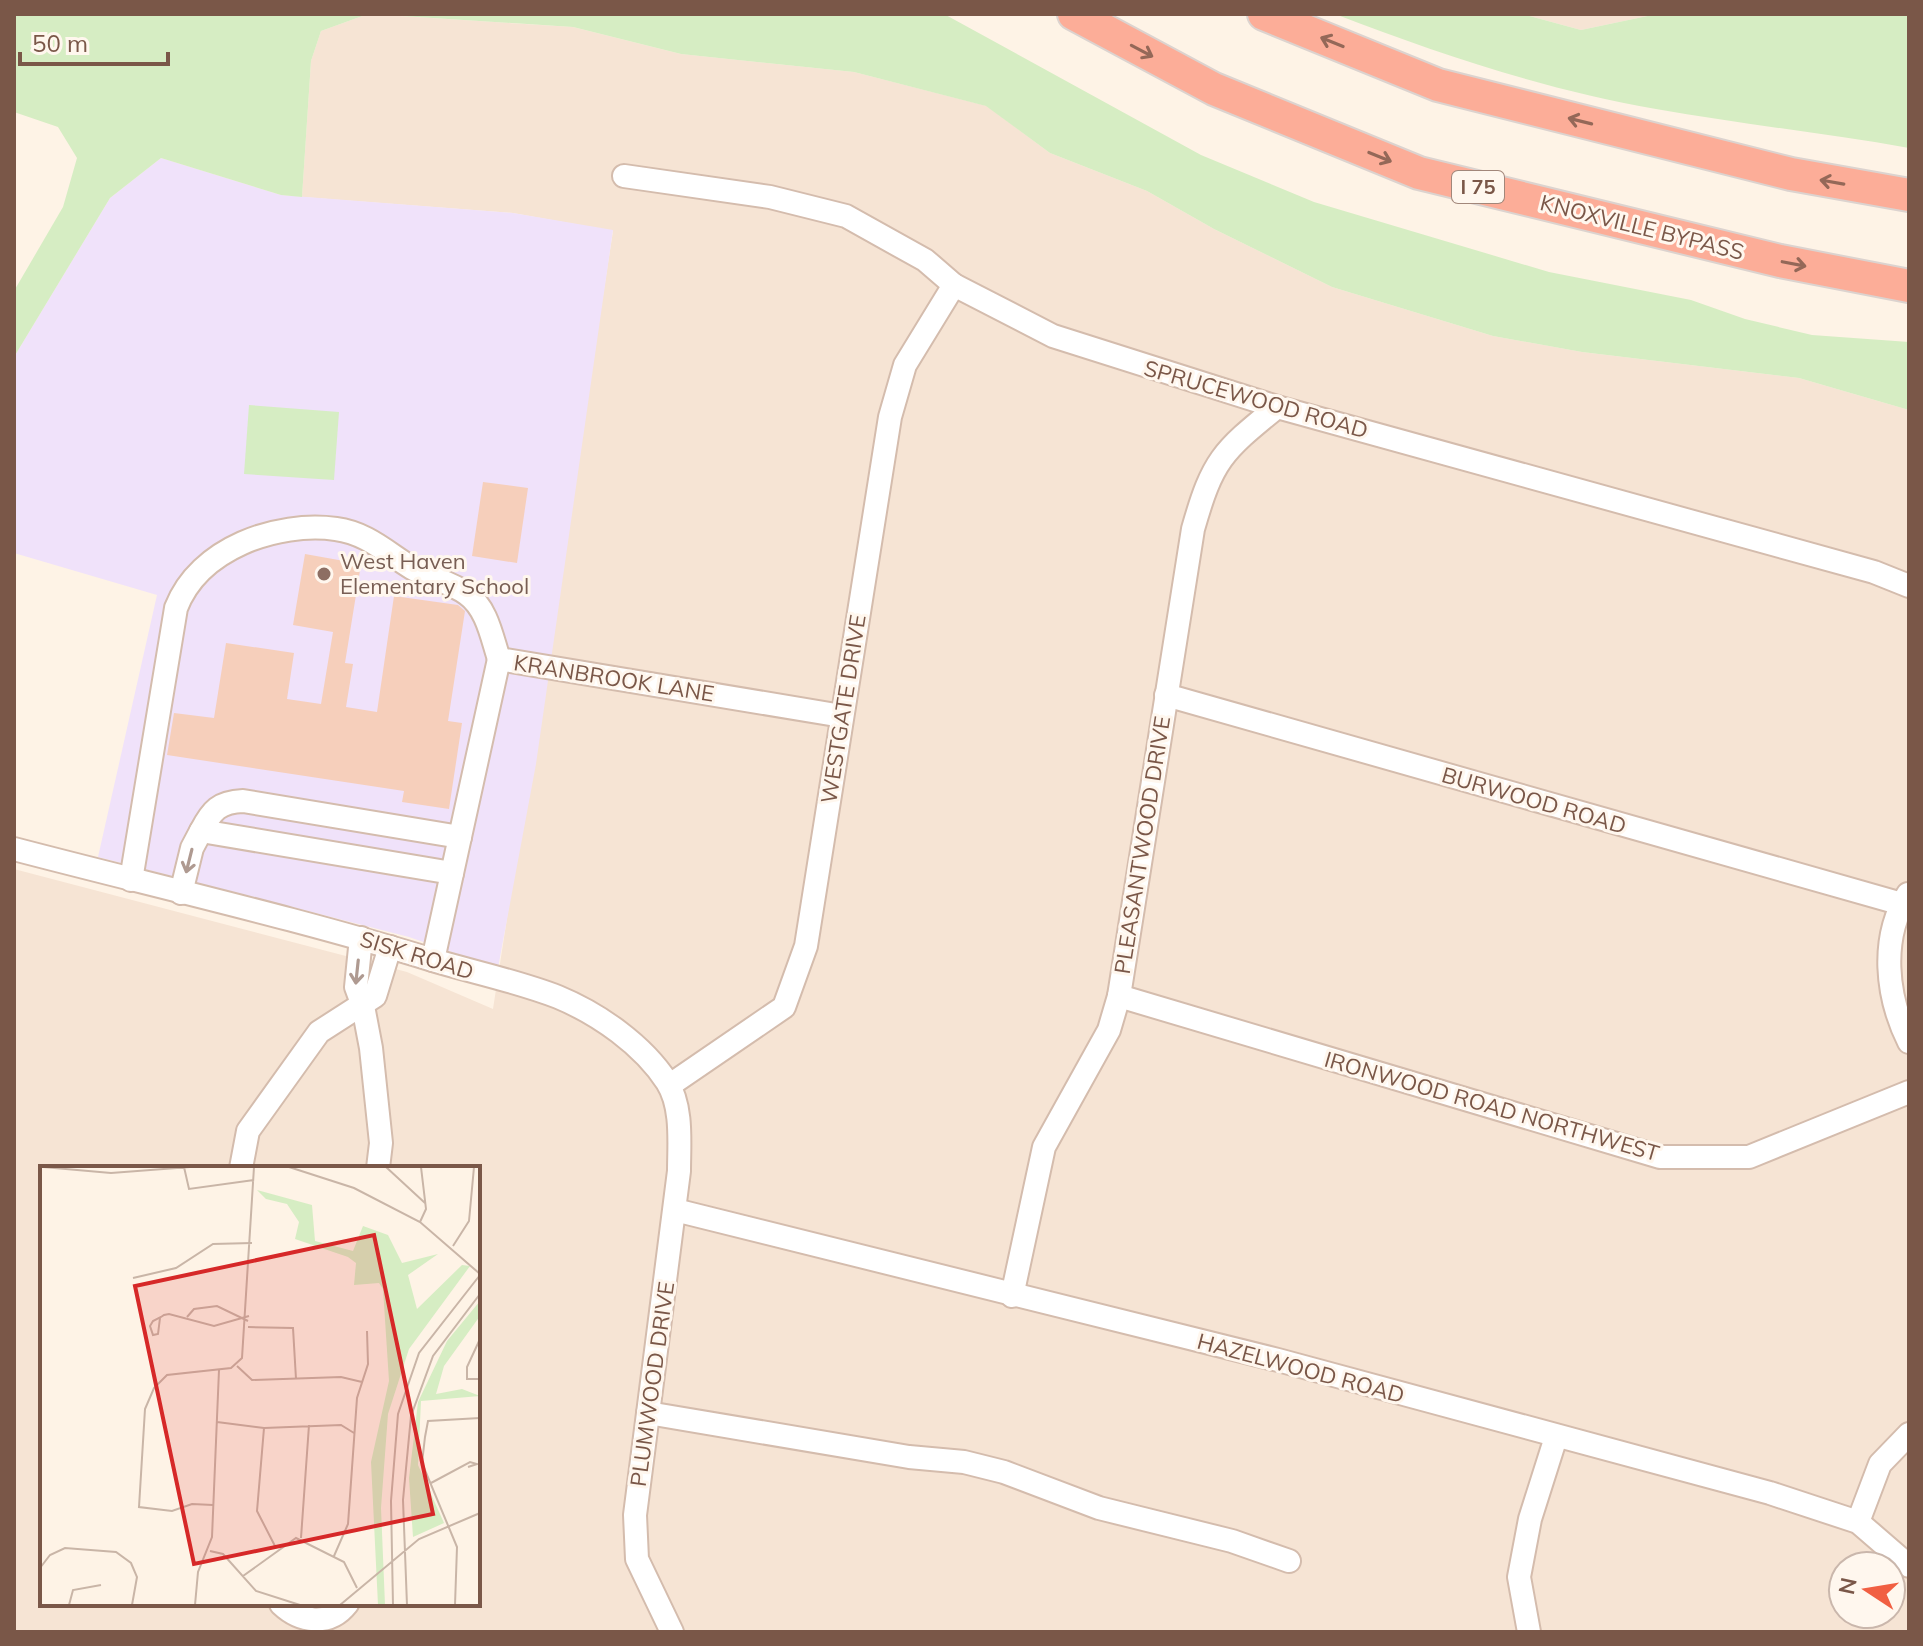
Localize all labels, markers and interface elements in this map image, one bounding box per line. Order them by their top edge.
scale bar [20,16,168,66]
text: 50 m [32,28,88,58]
one-way arrow [1320,34,1345,48]
one-way arrow [1130,43,1154,59]
one-way arrow [1567,112,1593,127]
one-way arrow [1367,150,1392,165]
road number: I 75 [1452,171,1504,203]
one-way arrow [1820,173,1845,188]
street label: KNOXVILLE BYPASS [1537,188,1747,266]
one-way arrow [1780,257,1806,272]
street label: SPRUCEWOOD ROAD [1141,354,1371,444]
place label: West Haven Elementary School [340,547,529,600]
marker: West Haven Elementary School [315,565,333,583]
street label: WESTGATE DRIVE [814,612,872,806]
street label: KRANBROOK LANE [512,648,716,708]
street label: PLEASANTWOOD DRIVE [1108,714,1176,976]
street label: BURWOOD ROAD [1438,760,1630,840]
one-way arrow [181,848,196,874]
street label: SISK ROAD [357,924,477,986]
one-way arrow [349,958,364,985]
street label: IRONWOOD ROAD NORTHWEST [1321,1045,1663,1167]
inset map [40,1166,480,1606]
street label: PLUMWOOD DRIVE [624,1280,680,1488]
street label: HAZELWOOD ROAD [1194,1327,1408,1409]
north arrow [1827,1550,1907,1630]
text: N [1832,1575,1863,1597]

